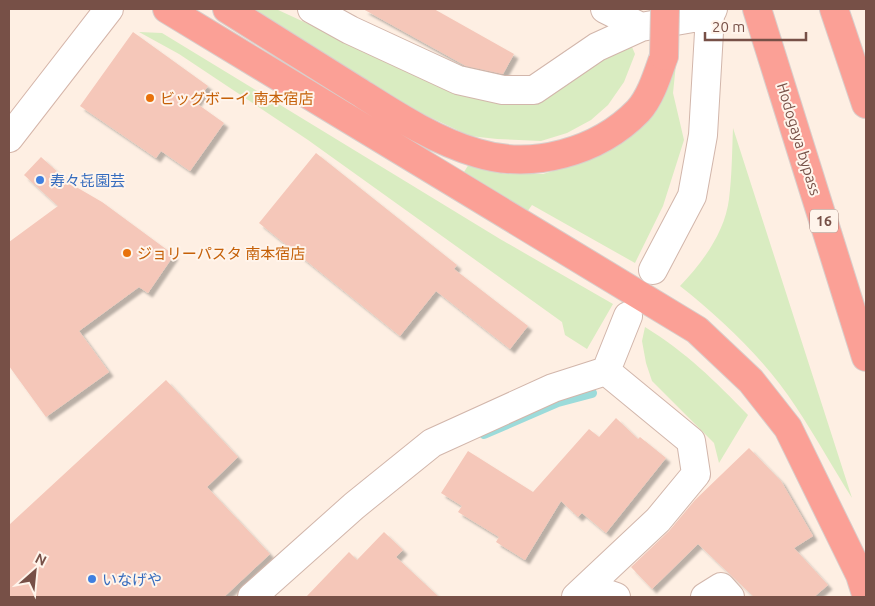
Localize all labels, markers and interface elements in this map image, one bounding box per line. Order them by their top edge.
scale bar [705,10,806,42]
text: 20 m [712,18,745,35]
street label: Hodogaya bypass [774,81,824,197]
place label: ビッグボーイ 南本宿店 [160,90,313,107]
marker: ビッグボーイ 南本宿店 [144,92,156,104]
place label: 寿々㐂園芸 [50,172,125,189]
marker: 寿々㐂園芸 [34,174,46,186]
road number: 16 [810,210,838,232]
place label: ジョリーパスタ 南本宿店 [137,245,305,262]
marker: ジョリーパスタ 南本宿店 [121,247,133,259]
north arrow [10,546,60,596]
text: N [33,550,49,569]
place label: いなげや [102,571,162,588]
marker: いなげや [86,573,98,585]

